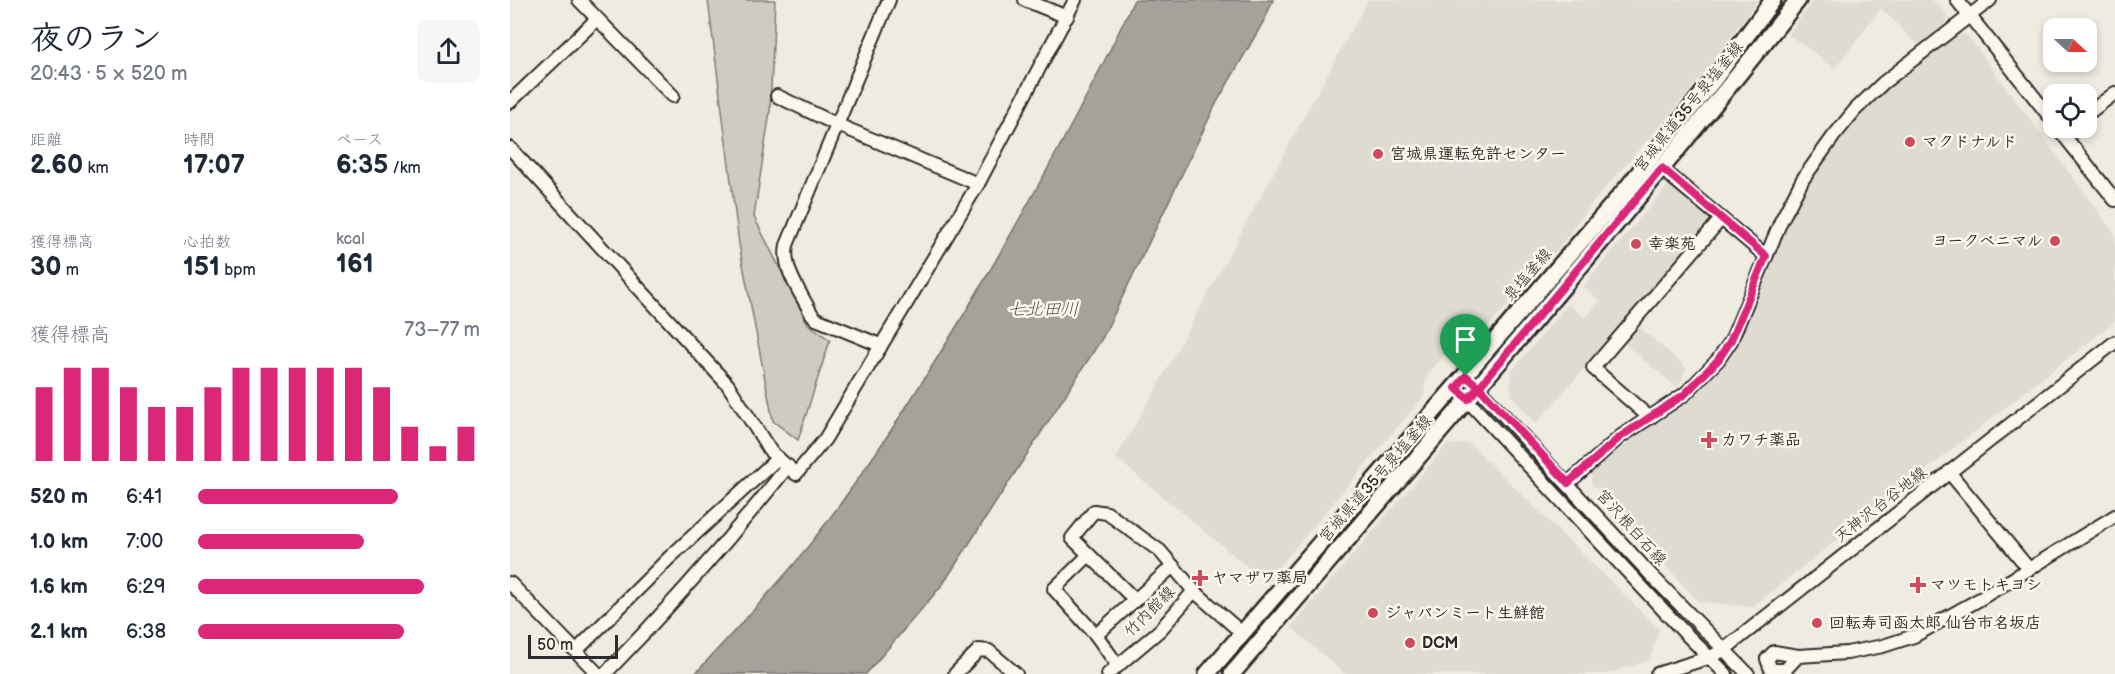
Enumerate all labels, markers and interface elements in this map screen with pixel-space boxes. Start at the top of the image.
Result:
north arrow [2043,18,2097,72]
map controls [2043,18,2097,138]
text: 夜のラン [30,19,162,59]
button: share [417,20,480,83]
street label: 宮城県道35号泉塩釜線 [1630,38,1748,176]
text: 20:43 · 5 × 520 m [30,62,188,86]
button: locate [2043,84,2097,138]
text: 距離 [30,131,62,150]
text: 時間 [183,131,215,150]
text: ペース [336,131,383,150]
place label: マクドナルド [1922,133,2017,152]
marker: マクドナルド [1903,135,1917,149]
place label: 宮城県運転免許センター [1390,145,1566,164]
marker: 宮城県運転免許センター [1371,147,1385,161]
text: 2.60 [30,150,83,181]
text: 17:07 [183,150,245,181]
text: 6:35 [336,150,388,181]
text: km [83,159,109,178]
text: /km [388,159,421,178]
text: kcal [336,230,365,249]
place label: ヨークベニマル [1932,232,2043,251]
text: 獲得標高 [30,233,94,252]
text: 心拍数 [183,233,231,252]
marker: ヨークベニマル [2048,234,2062,248]
place label: 幸楽苑 [1648,235,1696,254]
marker: 幸楽苑 [1629,237,1643,251]
street label: 泉塩釜線 [1500,245,1556,305]
text: 161 [336,249,374,280]
text: 30 [30,252,61,283]
text: 151 [183,252,220,283]
text: m [61,261,79,280]
text: bpm [220,261,256,280]
water label: 七北田川 [1007,299,1079,320]
pin [1440,314,1491,376]
text: 73–77 m [404,318,480,342]
text: 獲得標高 [30,323,110,347]
icon: arrive [1449,323,1482,356]
street label: 宮城県道35号泉塩釜線 [1315,411,1437,547]
place label: カワチ薬品 [1721,431,1801,450]
marker: カワチ薬品 [1702,433,1716,447]
street label: 天神沢台谷地線 [1831,463,1931,547]
text: 520 m [30,485,88,509]
text: 6:41 [126,485,162,509]
street label: 宮沢根白石線 [1592,486,1670,570]
text: 1.0 km [30,530,88,554]
text: 7:00 [126,530,163,554]
place label: ヤマザワ薬局 [1212,569,1308,588]
marker: ヤマザワ薬局 [1193,571,1207,585]
text: 1.6 km [30,575,88,599]
text: 6:29 [126,575,166,599]
place label: マツモトキヨシ [1930,576,2042,595]
marker: マツモトキヨシ [1911,578,1925,592]
street label: 竹内館線 [1121,583,1179,641]
place label: ジャパンミート生鮮館 [1385,604,1545,623]
marker: ジャパンミート生鮮館 [1366,606,1380,620]
place label: 回転寿司函太郎 仙台市名坂店 [1829,614,2041,633]
marker: 回転寿司函太郎 仙台市名坂店 [1810,616,1824,630]
text: 2.1 km [30,620,88,644]
text: 6:38 [126,620,166,644]
scale bar [528,632,618,660]
place label: DCM [1422,634,1458,653]
text: 50 m [537,636,573,655]
marker: DCM [1403,636,1417,650]

